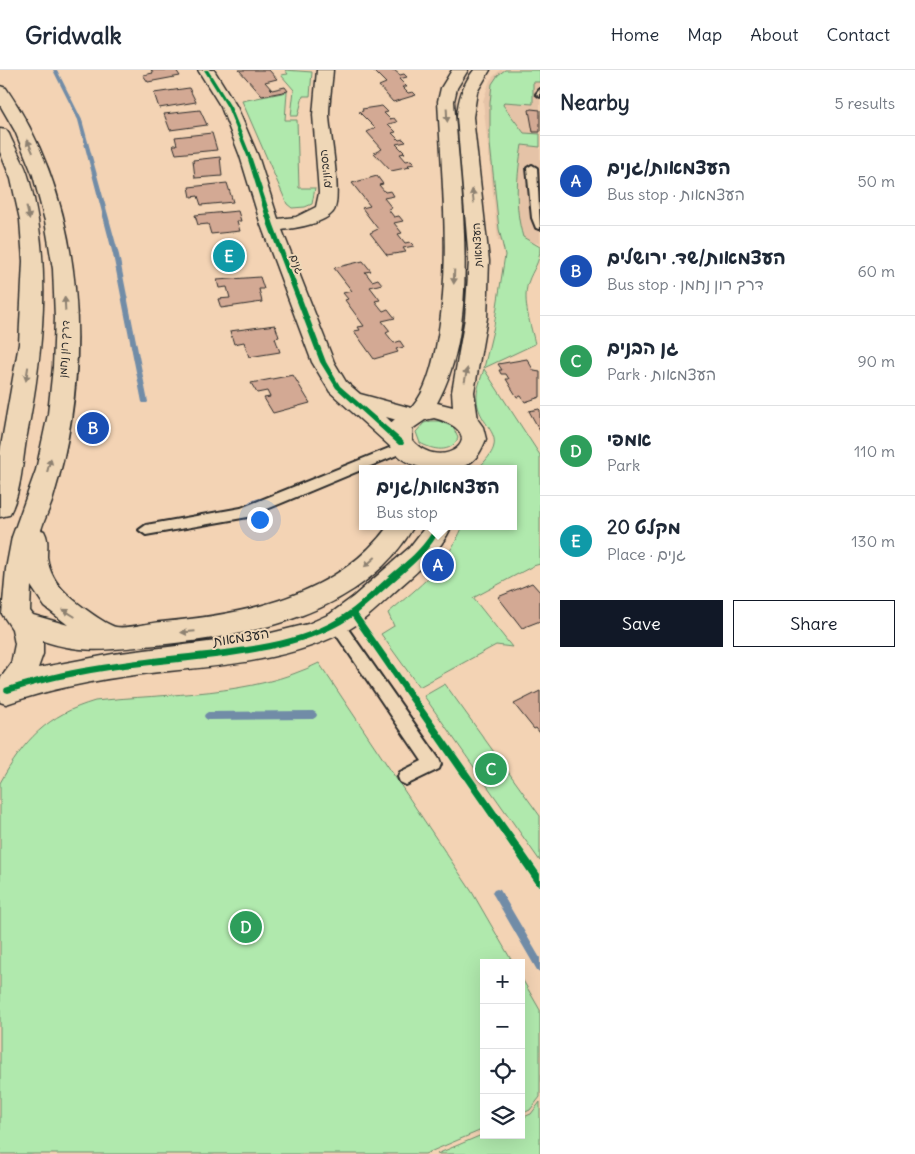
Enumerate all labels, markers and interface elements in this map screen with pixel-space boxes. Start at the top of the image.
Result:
text: Gridwalk [25,20,122,50]
text: Home [611,23,659,46]
text: Map [687,23,722,46]
text: About [750,23,798,46]
text: Contact [826,23,890,46]
text: Nearby [560,89,630,116]
text: 5 results [834,93,895,113]
one-way arrow [443,107,451,123]
one-way arrow [25,139,33,153]
street label: הסביונים [316,149,334,189]
text: העצמאות/גנים [607,155,731,179]
text: A [571,171,581,191]
text: 50 m [857,171,895,191]
text: Bus stop · העצמאות [607,184,745,204]
one-way arrow [469,188,477,204]
one-way arrow [24,205,32,221]
street label: העצמאות [469,222,485,269]
pin: E [213,237,245,275]
text: העצמאות/שד. ירושלים [607,245,786,269]
street label: גנים [287,252,307,276]
text: B [571,261,581,281]
text: 60 m [857,261,895,281]
one-way arrow [449,270,457,286]
text: Bus stop · דרך רון נחמן [607,274,764,294]
one-way arrow [60,296,68,312]
street label: דרך רון נחמן [55,320,73,378]
text: גן הבנים [607,335,678,359]
text: C [571,351,581,371]
text: 90 m [857,351,895,371]
text: Park · העצמאות [607,364,716,384]
one-way arrow [22,367,30,383]
one-way arrow [462,367,470,383]
pin: B [77,409,109,447]
text: אמפי [607,427,651,451]
text: D [570,441,582,461]
text: 110 m [854,441,895,461]
text: Park [607,455,640,475]
one-way arrow [46,458,54,473]
popup [359,465,517,530]
text: העצמאות/גנים [376,474,500,498]
text: Bus stop [376,502,438,522]
your location [247,507,273,533]
text: מקלט 20 [607,515,681,539]
text: E [571,531,581,551]
text: 130 m [851,531,895,551]
text: Place · גנים [607,544,686,564]
pin: A [422,546,454,584]
one-way arrow [363,557,376,568]
button: Save [560,600,723,647]
button: Share [733,600,895,647]
one-way arrow [63,608,76,617]
street label: העצמאות [211,624,271,650]
one-way arrow [180,628,196,636]
pin: C [475,750,507,788]
pin: D [230,908,262,946]
map controls [480,959,525,1139]
button: + [480,959,525,1004]
button: − [480,1004,525,1049]
button: locate [480,1049,525,1094]
button: layers [480,1094,525,1139]

